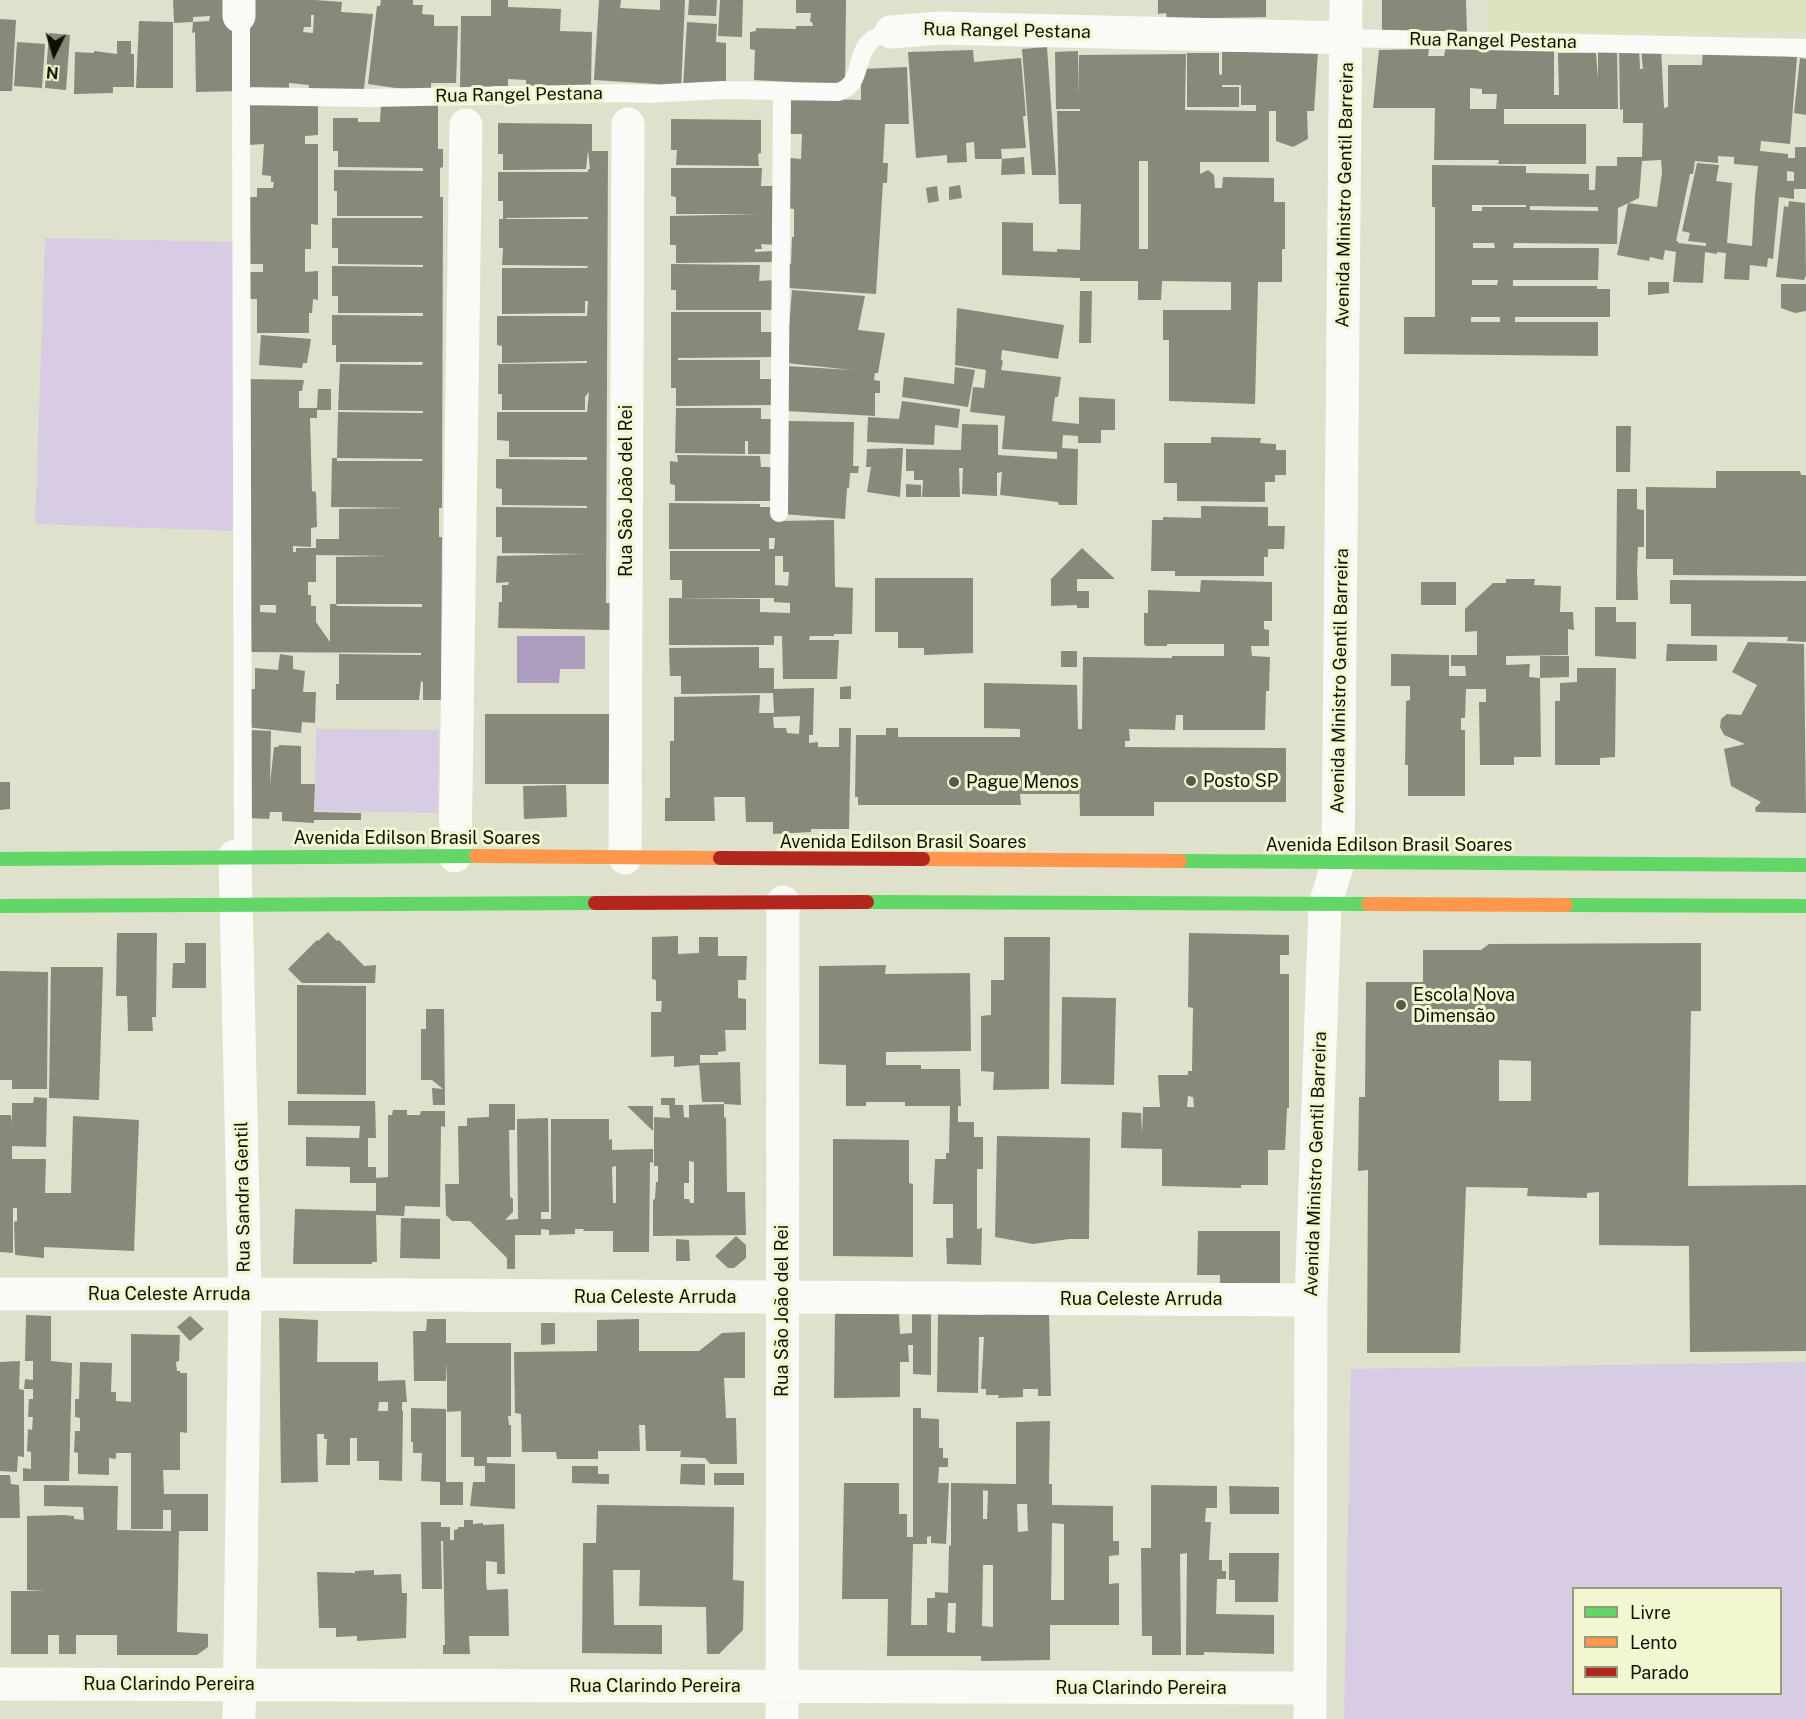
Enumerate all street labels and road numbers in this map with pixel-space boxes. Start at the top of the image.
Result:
street label: Rua Rangel Pestana [923,19,1091,43]
street label: Rua Rangel Pestana [1409,29,1577,53]
street label: Avenida Ministro Gentil Barreira [1332,62,1358,328]
street label: Rua Rangel Pestana [435,83,603,107]
street label: Rua São João del Rei [615,405,637,577]
street label: Avenida Ministro Gentil Barreira [1327,548,1353,814]
street label: Avenida Edilson Brasil Soares [294,827,540,849]
street label: Avenida Edilson Brasil Soares [780,831,1026,853]
street label: Avenida Edilson Brasil Soares [1266,834,1512,856]
street label: Avenida Ministro Gentil Barreira [1301,1031,1331,1297]
street label: Rua Sandra Gentil [231,1121,255,1273]
street label: Rua São João del Rei [771,1225,793,1397]
street label: Rua Celeste Arruda [88,1283,250,1305]
street label: Rua Celeste Arruda [574,1286,736,1308]
street label: Rua Celeste Arruda [1060,1288,1222,1310]
street label: Rua Clarindo Pereira [83,1673,255,1695]
street label: Rua Clarindo Pereira [569,1675,741,1697]
street label: Rua Clarindo Pereira [1055,1677,1227,1699]

